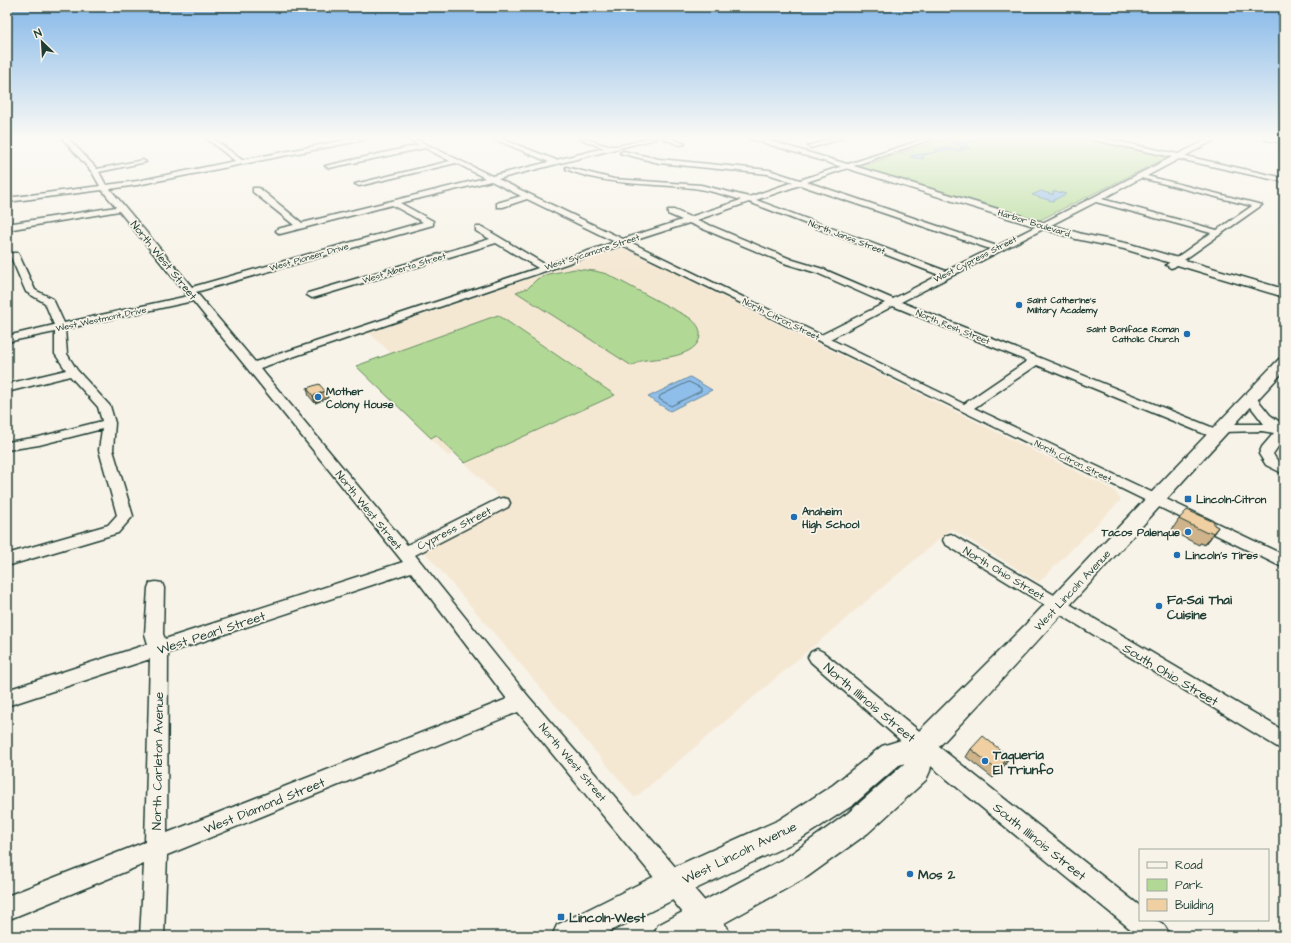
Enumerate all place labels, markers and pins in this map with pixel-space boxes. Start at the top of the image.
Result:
place label: Saint Catherine's Military Academy [1026,294,1098,318]
marker: Saint Catherine's Military Academy [1014,300,1024,310]
place label: Saint Boniface Roman Catholic Church [1086,323,1180,346]
marker: Saint Boniface Roman Catholic Church [1182,329,1192,339]
place label: Mother Colony House [326,384,394,414]
marker: Mother Colony House [313,392,323,402]
place label: Lincoln-Citron [1196,492,1267,507]
marker: Lincoln-Citron [1183,494,1193,504]
place label: Anaheim High School [801,504,860,534]
marker: Anaheim High School [789,512,799,522]
place label: Tacos Palenque [1100,525,1180,541]
marker: Tacos Palenque [1183,527,1193,537]
place label: Lincoln's Tires [1185,548,1258,563]
marker: Lincoln's Tires [1172,550,1182,560]
place label: Fa-Sai Thai Cuisine [1167,591,1233,624]
marker: Fa-Sai Thai Cuisine [1154,601,1164,611]
place label: Taqueria El Triunfo [992,746,1054,779]
marker: Taqueria El Triunfo [980,756,990,766]
place label: Mos 2 [918,866,956,884]
marker: Mos 2 [905,869,915,879]
place label: Lincoln-West [569,909,646,927]
marker: Lincoln-West [556,912,566,922]

